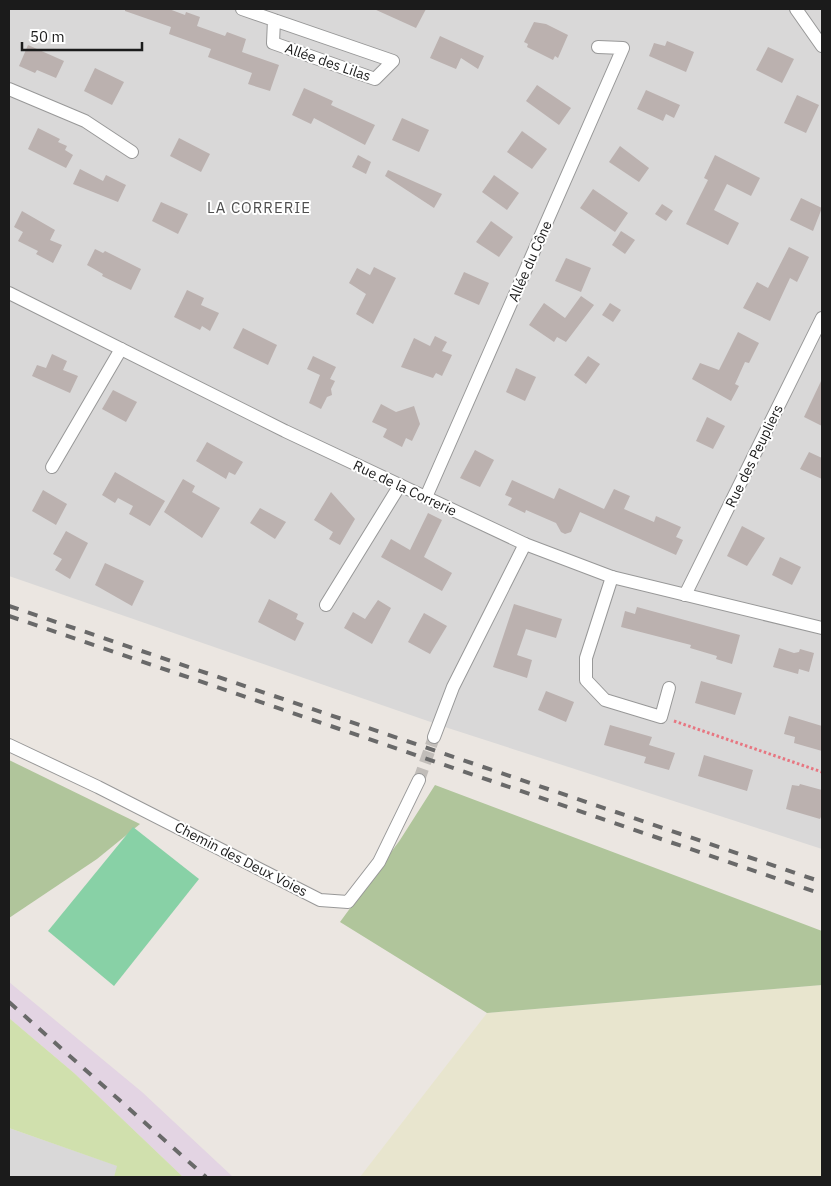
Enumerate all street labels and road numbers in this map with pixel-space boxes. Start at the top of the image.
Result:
street label: Allée des Lilas [283,39,374,85]
street label: Allée du Cône [504,217,556,304]
street label: Rue des Peupliers [721,401,787,511]
street label: Rue de la Correrie [350,456,460,520]
street label: Chemin des Deux Voies [172,818,311,900]

